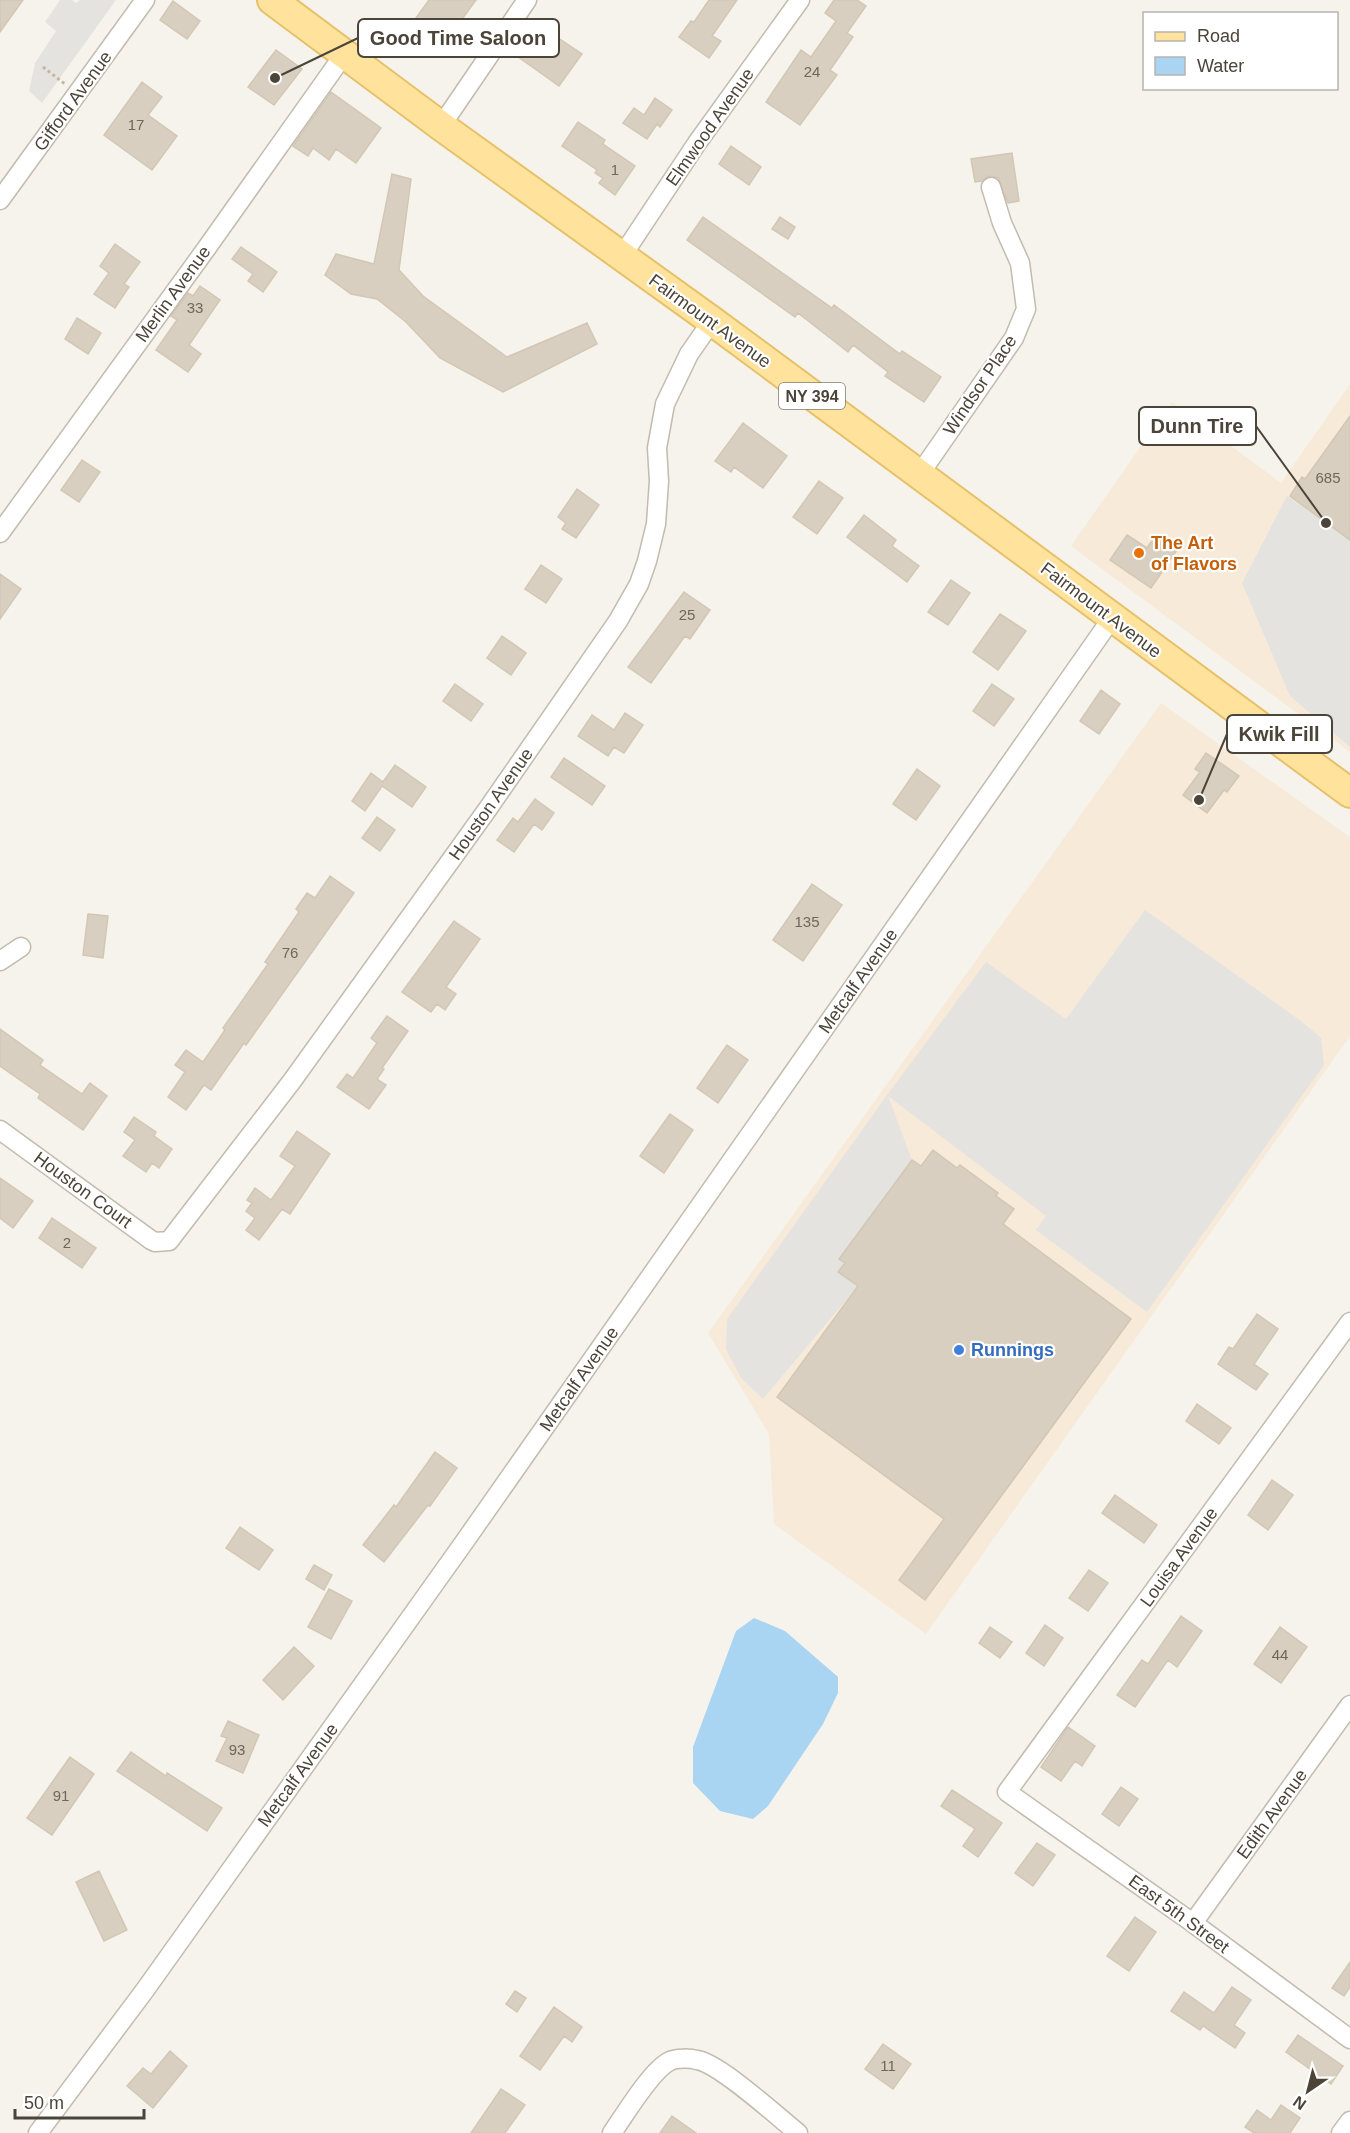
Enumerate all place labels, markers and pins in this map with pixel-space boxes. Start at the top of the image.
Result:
callout: Good Time Saloon [358,19,559,57]
callout: Dunn Tire [1139,407,1256,445]
place label: The Art of Flavors [1151,533,1237,574]
marker: The Art of Flavors [1132,546,1146,560]
callout: Kwik Fill [1227,715,1332,753]
place label: Runnings [971,1340,1054,1360]
marker: Runnings [952,1343,966,1357]

